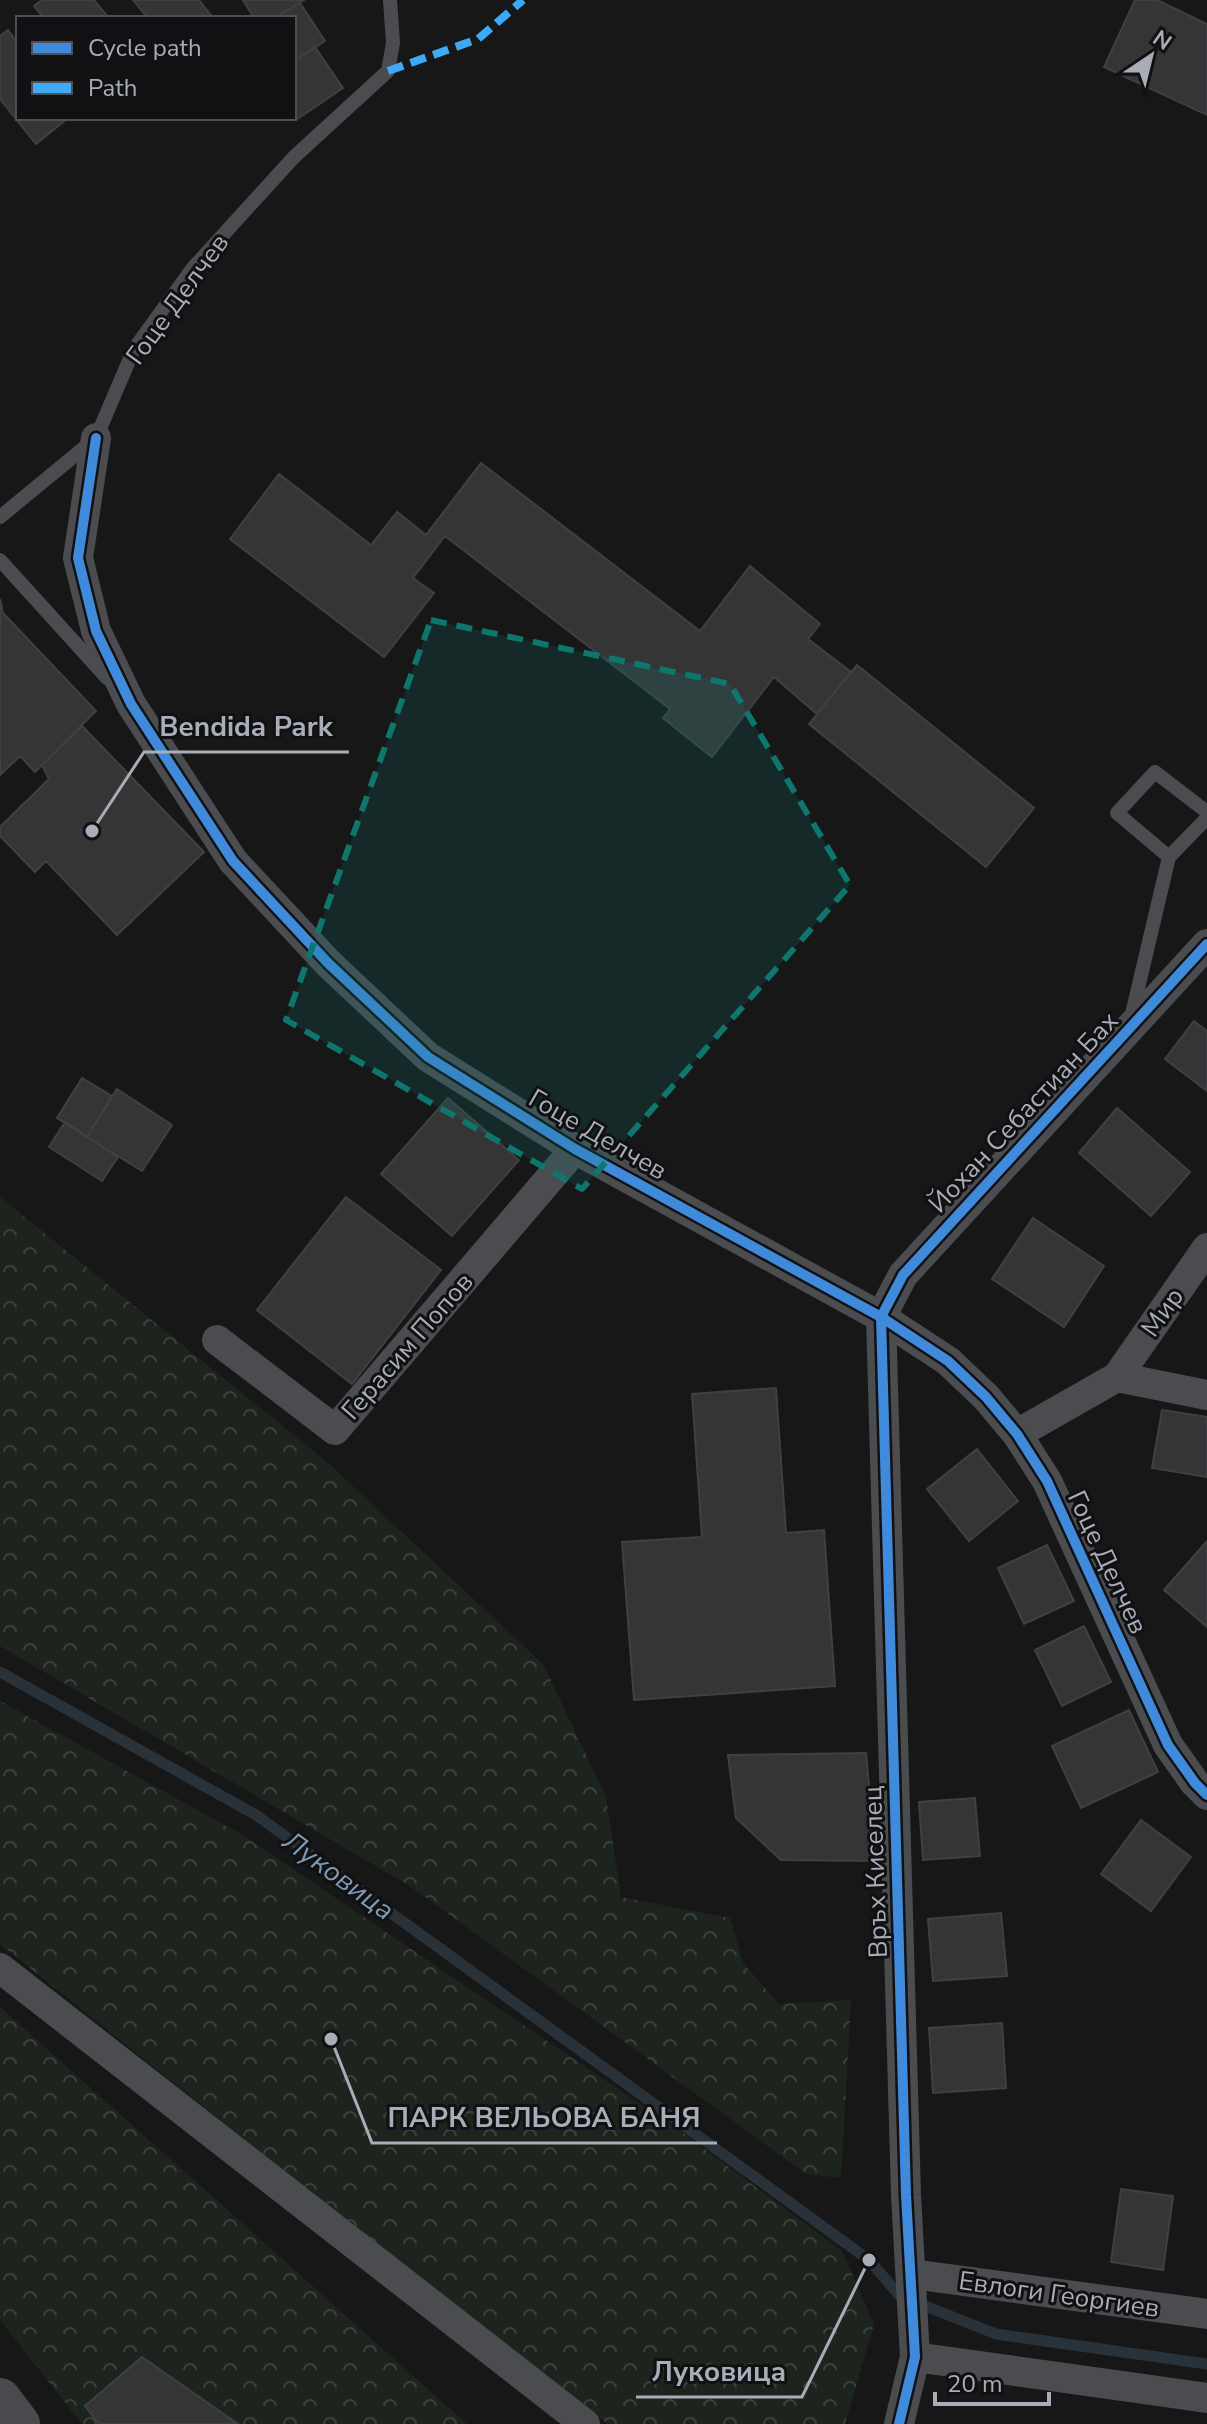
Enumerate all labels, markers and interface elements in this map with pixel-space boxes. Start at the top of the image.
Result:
legend [16,16,296,120]
north arrow [1111,16,1191,96]
text: N [1147,23,1177,57]
text: Cycle path [88,32,202,64]
text: Path [88,72,137,104]
street label: Гоце Делчев [118,227,237,372]
callout: Bendida Park [144,700,349,752]
text: Bendida Park [159,708,334,746]
street label: Йохан Себастиан Бах [921,1004,1126,1221]
street label: Гоце Делчев [522,1081,673,1188]
street label: Герасим Попов [334,1265,481,1427]
street label: Мир [1133,1281,1192,1344]
street label: Гоце Делчев [1059,1485,1156,1639]
street label: Връх Киселец [855,1785,896,1959]
water label: Луковица [274,1822,402,1929]
callout: ПАРК ВЕЛЬОВА БАНЯ [372,2091,717,2143]
text: ПАРК ВЕЛЬОВА БАНЯ [388,2099,700,2137]
street label: Евлоги Георгиев [956,2263,1161,2326]
callout: Луковица [636,2345,802,2397]
text: Луковица [652,2353,786,2391]
scale bar [935,2356,1049,2406]
text: 20 m [947,2368,1003,2400]

